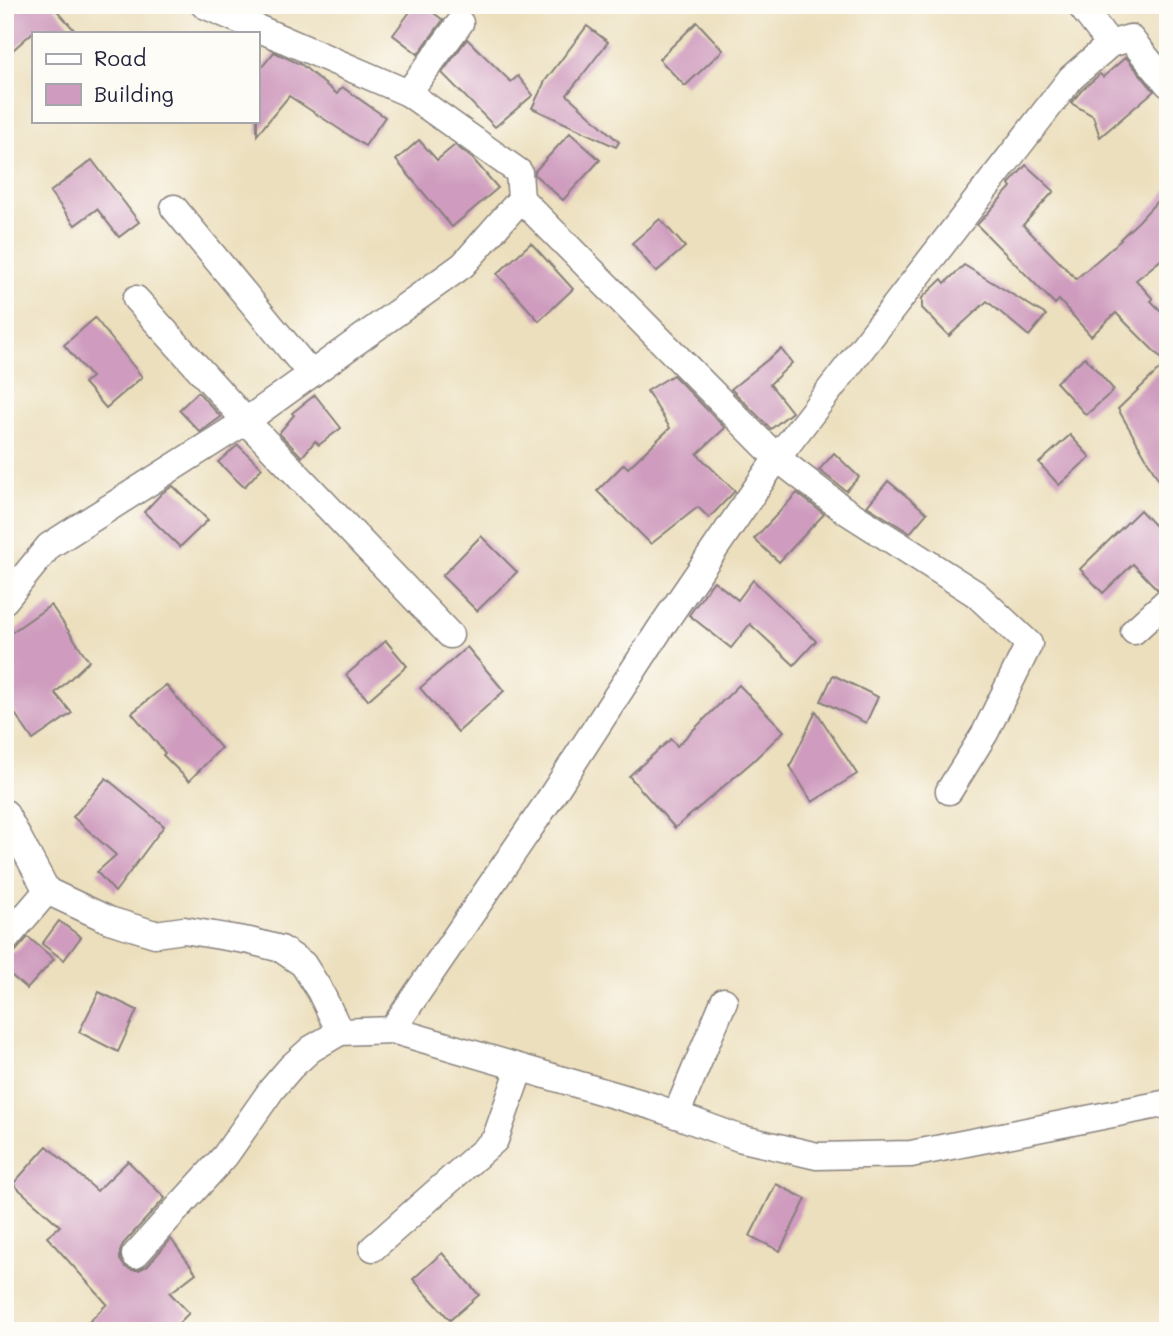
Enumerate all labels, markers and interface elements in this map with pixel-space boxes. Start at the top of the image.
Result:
legend [32,32,259,122]
text: Road [94,44,146,71]
text: Building [94,80,174,107]

